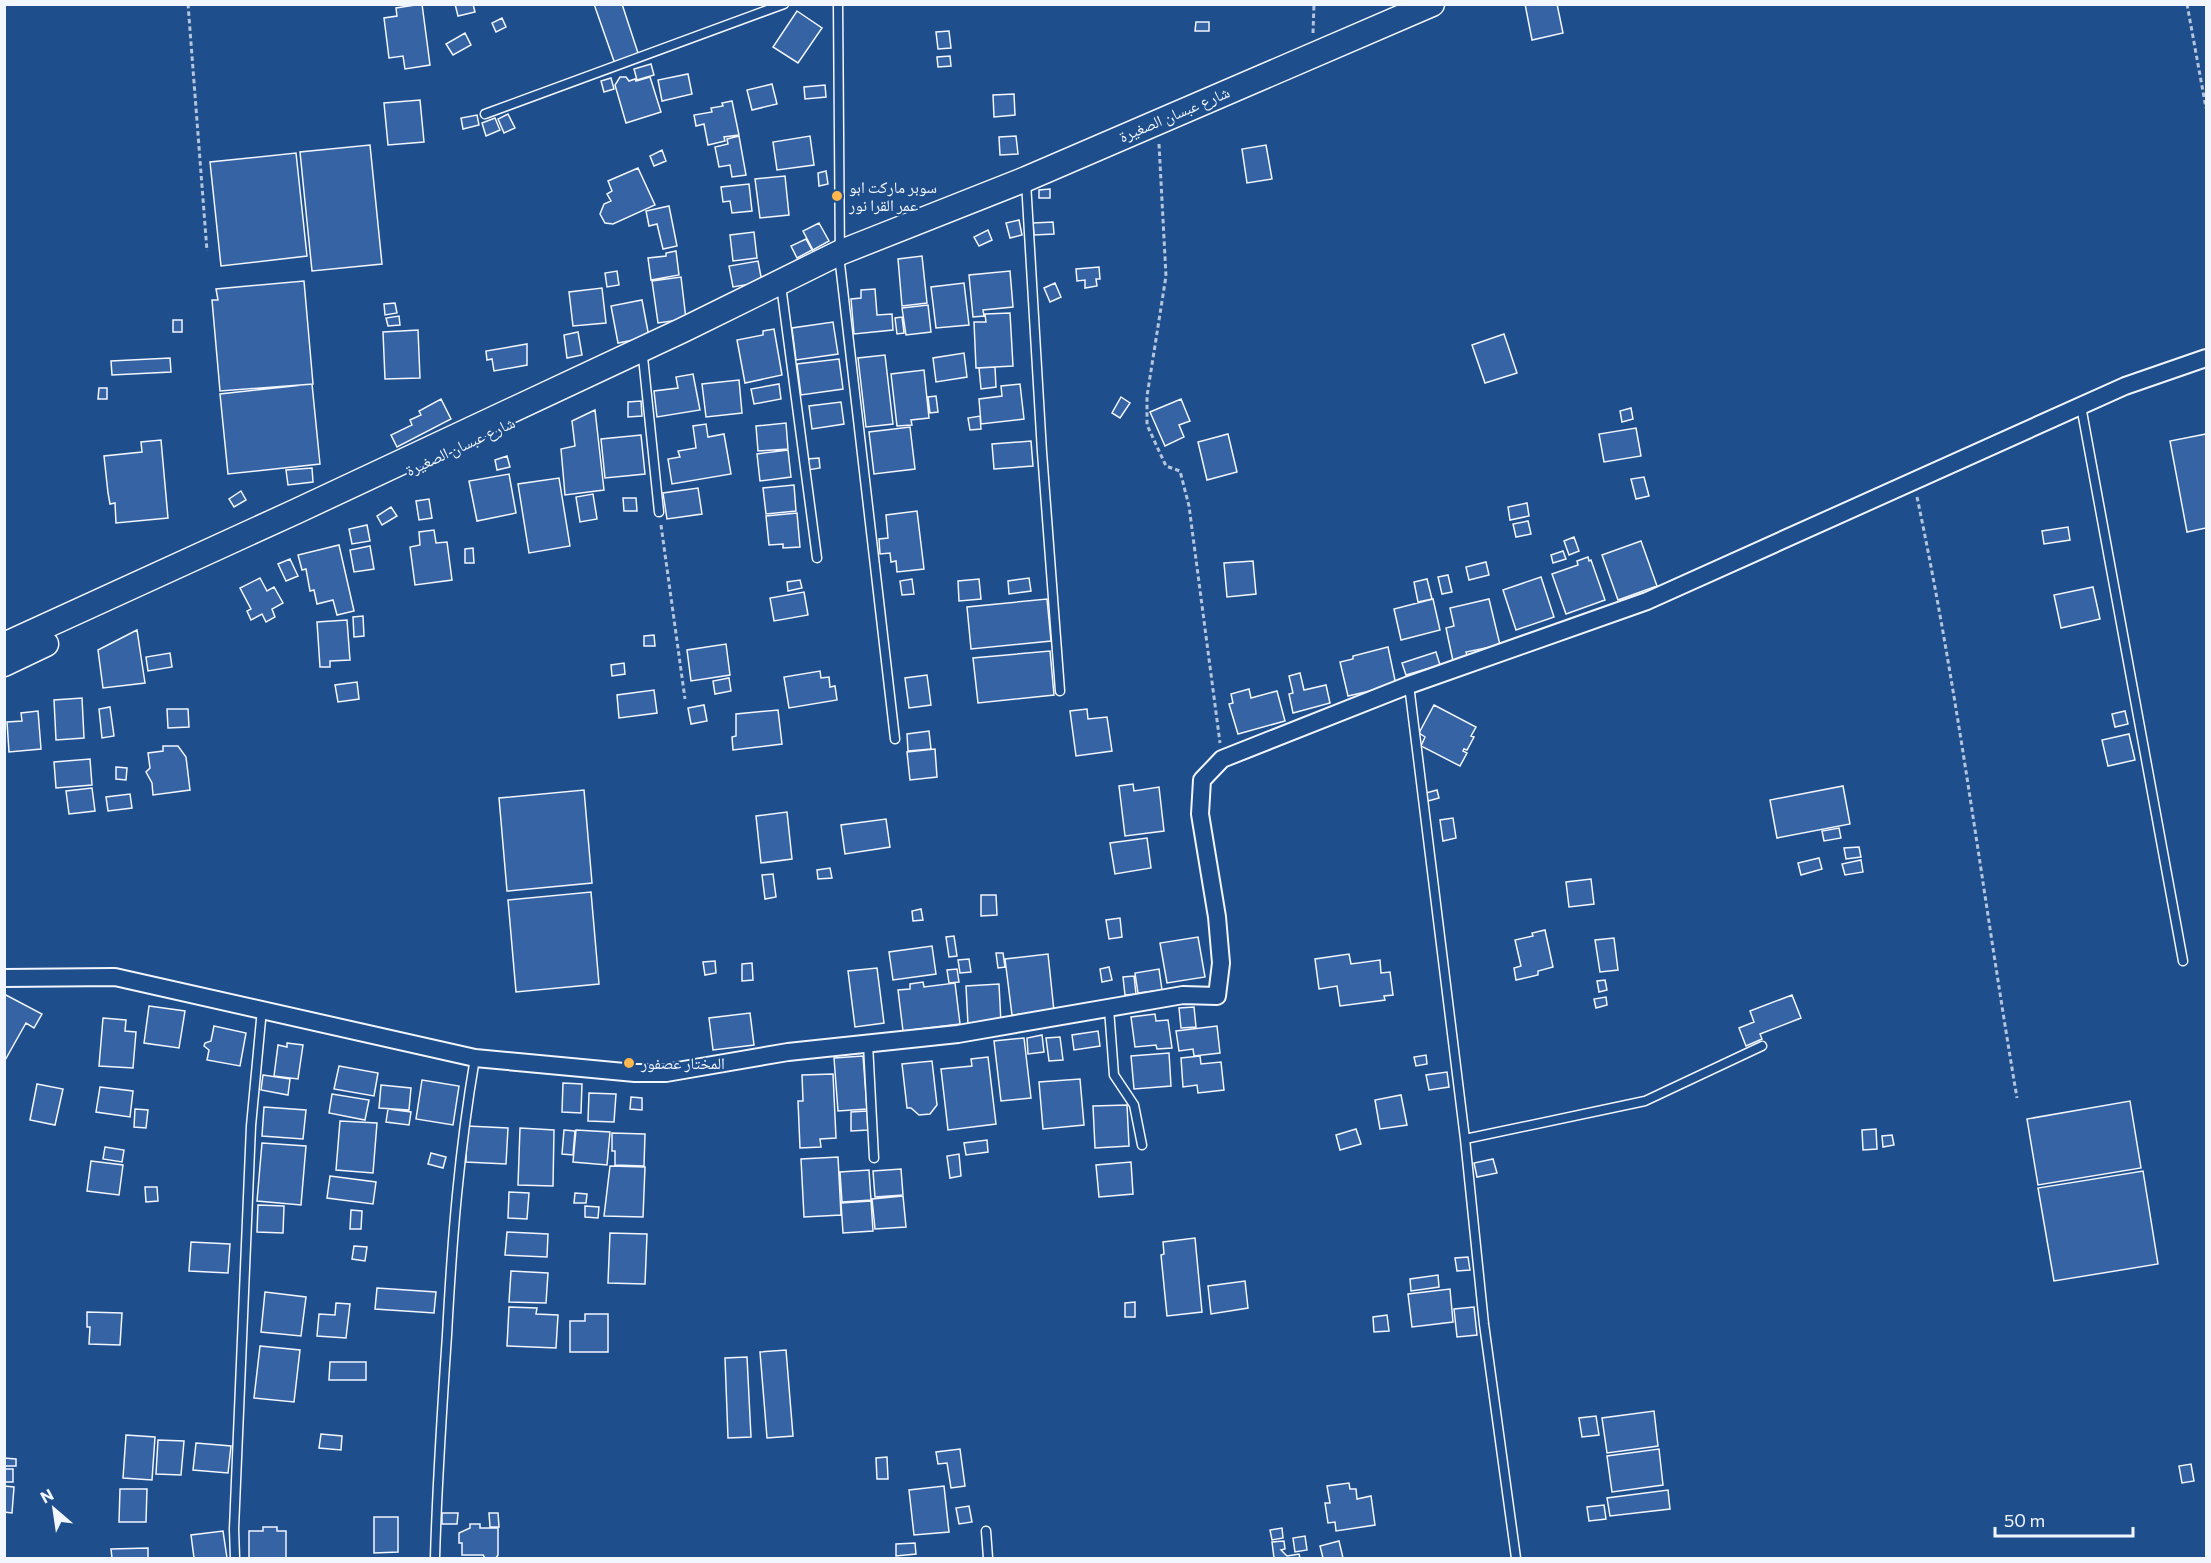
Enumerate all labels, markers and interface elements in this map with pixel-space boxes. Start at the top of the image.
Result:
street label: شارع عبسان الصغيرة [1116,82,1233,147]
place label: سوبر ماركت ابو عمر القرا نور [848,177,937,215]
marker: سوبر ماركت ابو عمر القرا نور [830,189,844,203]
street label: شارع عبسان الصغيرة [402,412,518,481]
place label: المختار عصفور [640,1053,725,1073]
marker: المختار عصفور [622,1056,636,1070]
north arrow [24,1479,84,1539]
text: N [37,1484,56,1507]
scale bar [1995,1500,2133,1538]
text: 50 m [2004,1509,2045,1531]

